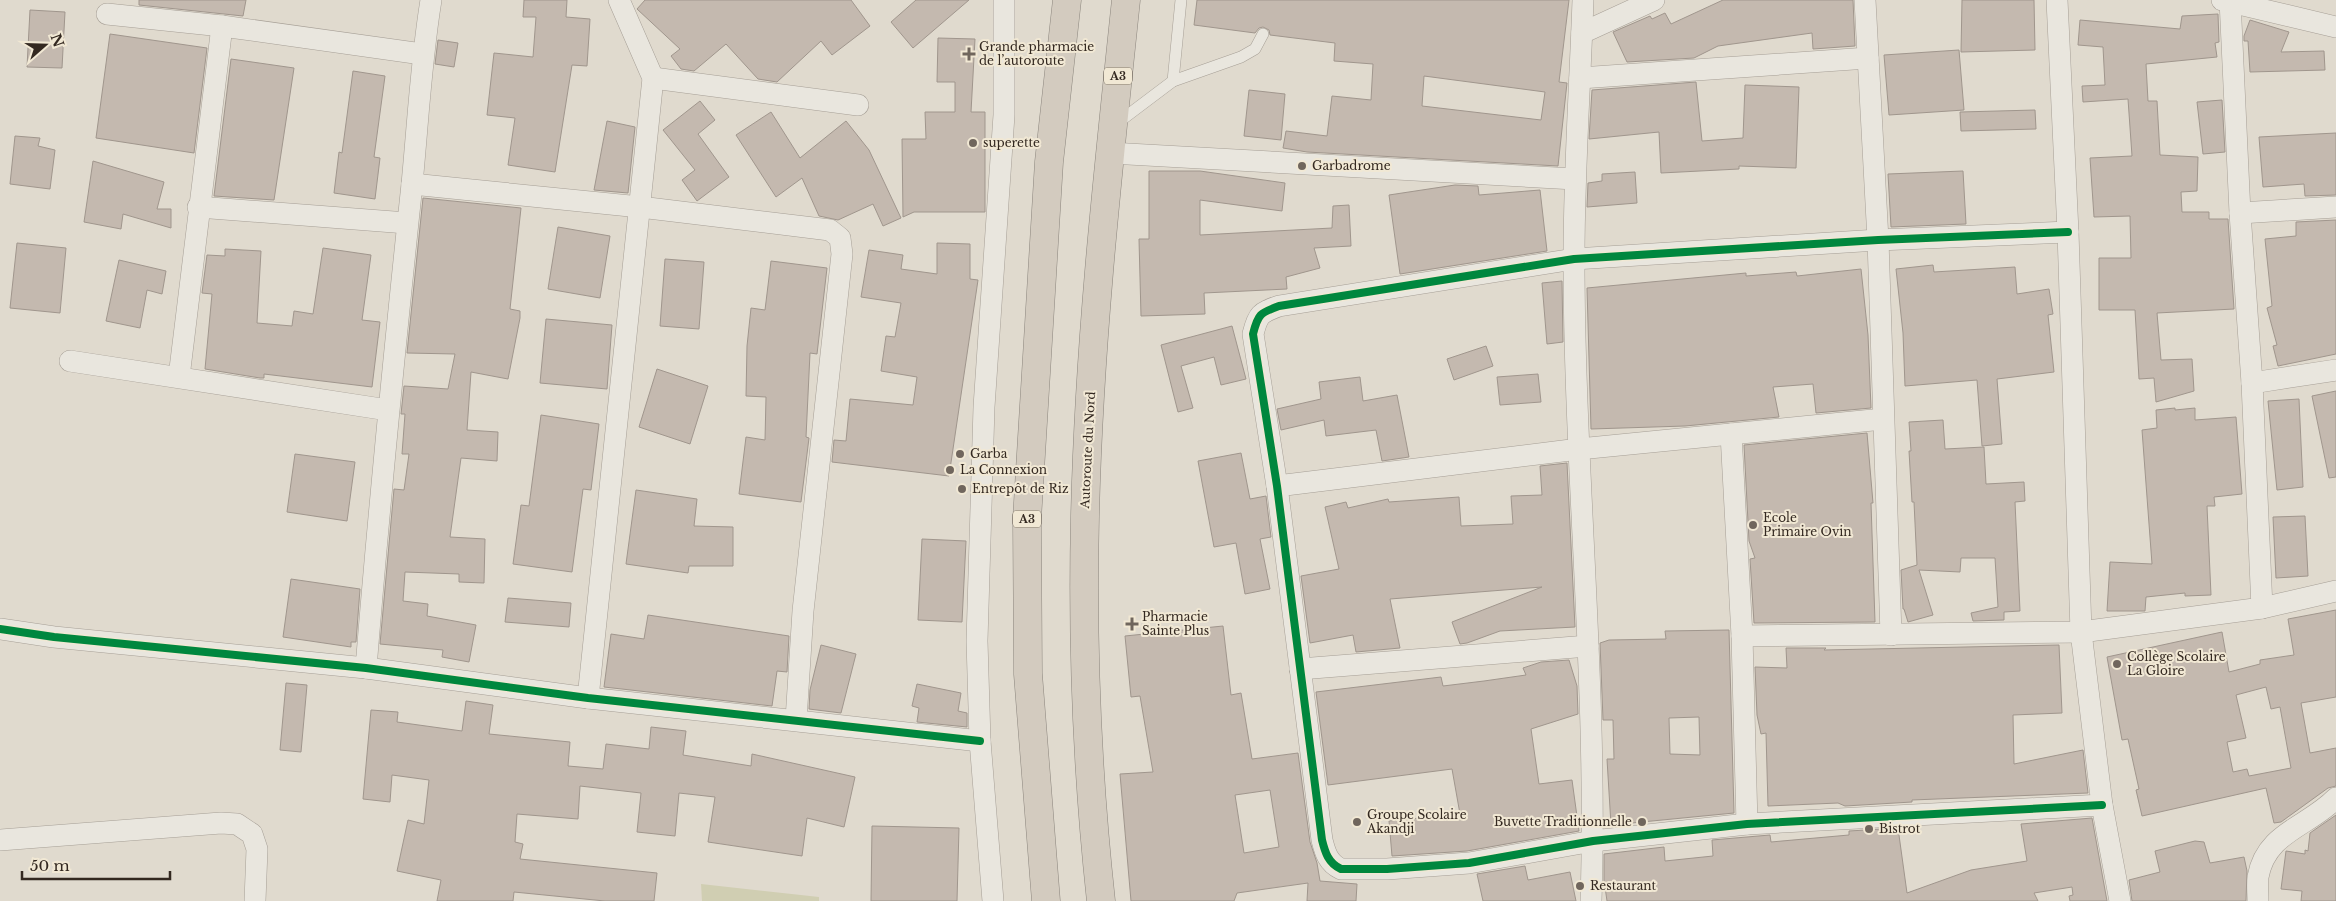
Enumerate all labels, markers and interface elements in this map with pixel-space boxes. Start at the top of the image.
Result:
north arrow [20,20,70,70]
text: N [47,31,68,50]
place label: Grande pharmacie de l’autoroute [979,39,1094,68]
marker: Grande pharmacie de l’autoroute [963,48,975,60]
road number: A3 [1104,68,1132,84]
place label: superette [983,135,1040,150]
marker: superette [967,137,979,149]
place label: Garbadrome [1312,158,1391,173]
marker: Garbadrome [1296,160,1308,172]
street label: Autoroute du Nord [1077,391,1098,510]
place label: Garba [970,446,1008,461]
marker: Garba [954,448,966,460]
place label: La Connexion [960,462,1047,477]
marker: La Connexion [944,464,956,476]
place label: Entrepôt de Riz [972,481,1069,496]
marker: Entrepôt de Riz [956,483,968,495]
road number: A3 [1013,510,1041,528]
place label: Ecole Primaire Ovin [1763,510,1852,539]
marker: Ecole Primaire Ovin [1747,519,1759,531]
place label: Pharmacie Sainte Plus [1142,609,1209,638]
marker: Pharmacie Sainte Plus [1126,618,1138,630]
place label: Collège Scolaire La Gloire [2127,649,2226,678]
marker: Collège Scolaire La Gloire [2111,658,2123,670]
place label: Groupe Scolaire Akandji [1366,807,1467,836]
place label: Buvette Traditionnelle [1494,814,1632,829]
marker: Groupe Scolaire Akandji [1351,816,1363,828]
marker: Buvette Traditionnelle [1636,816,1648,828]
place label: Bistrot [1879,821,1921,836]
marker: Bistrot [1863,823,1875,835]
scale bar [22,848,170,880]
text: 50 m [30,856,70,875]
place label: Restaurant [1590,878,1657,893]
marker: Restaurant [1574,880,1586,892]

